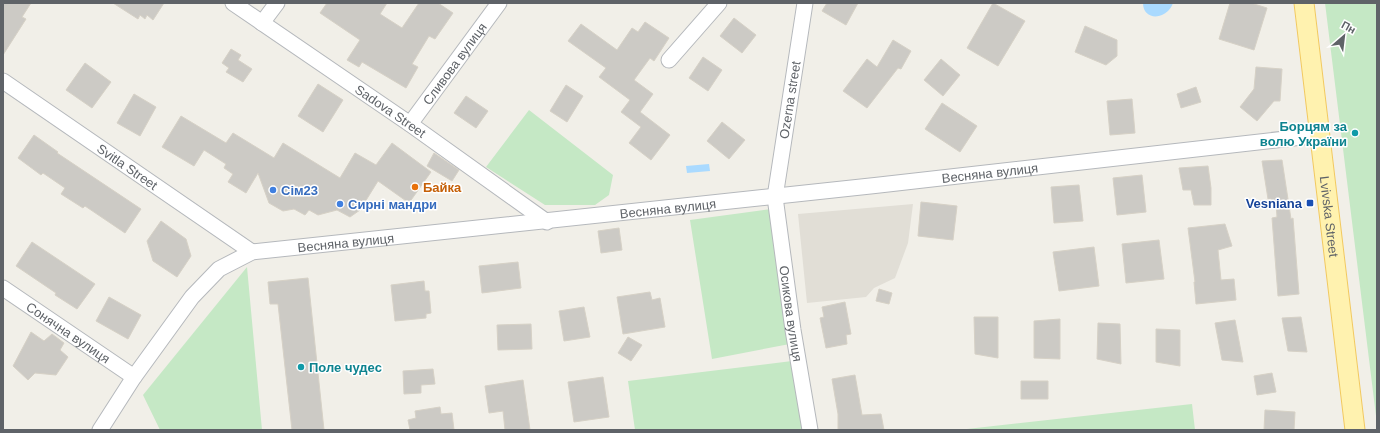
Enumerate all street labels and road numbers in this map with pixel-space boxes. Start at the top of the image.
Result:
street label: Сливова вулиця [419,20,490,108]
street label: Ozerna street [776,60,804,140]
street label: Sadova Street [352,81,429,141]
street label: Svitla Street [94,140,161,193]
street label: Весняна вулиця [941,160,1039,186]
street label: Lvivska Street [1317,175,1342,258]
street label: Весняна вулиця [619,196,717,221]
street label: Весняна вулиця [297,230,395,255]
street label: Осикова вулиця [777,265,806,363]
street label: Сонячна вулиця [24,299,113,366]

